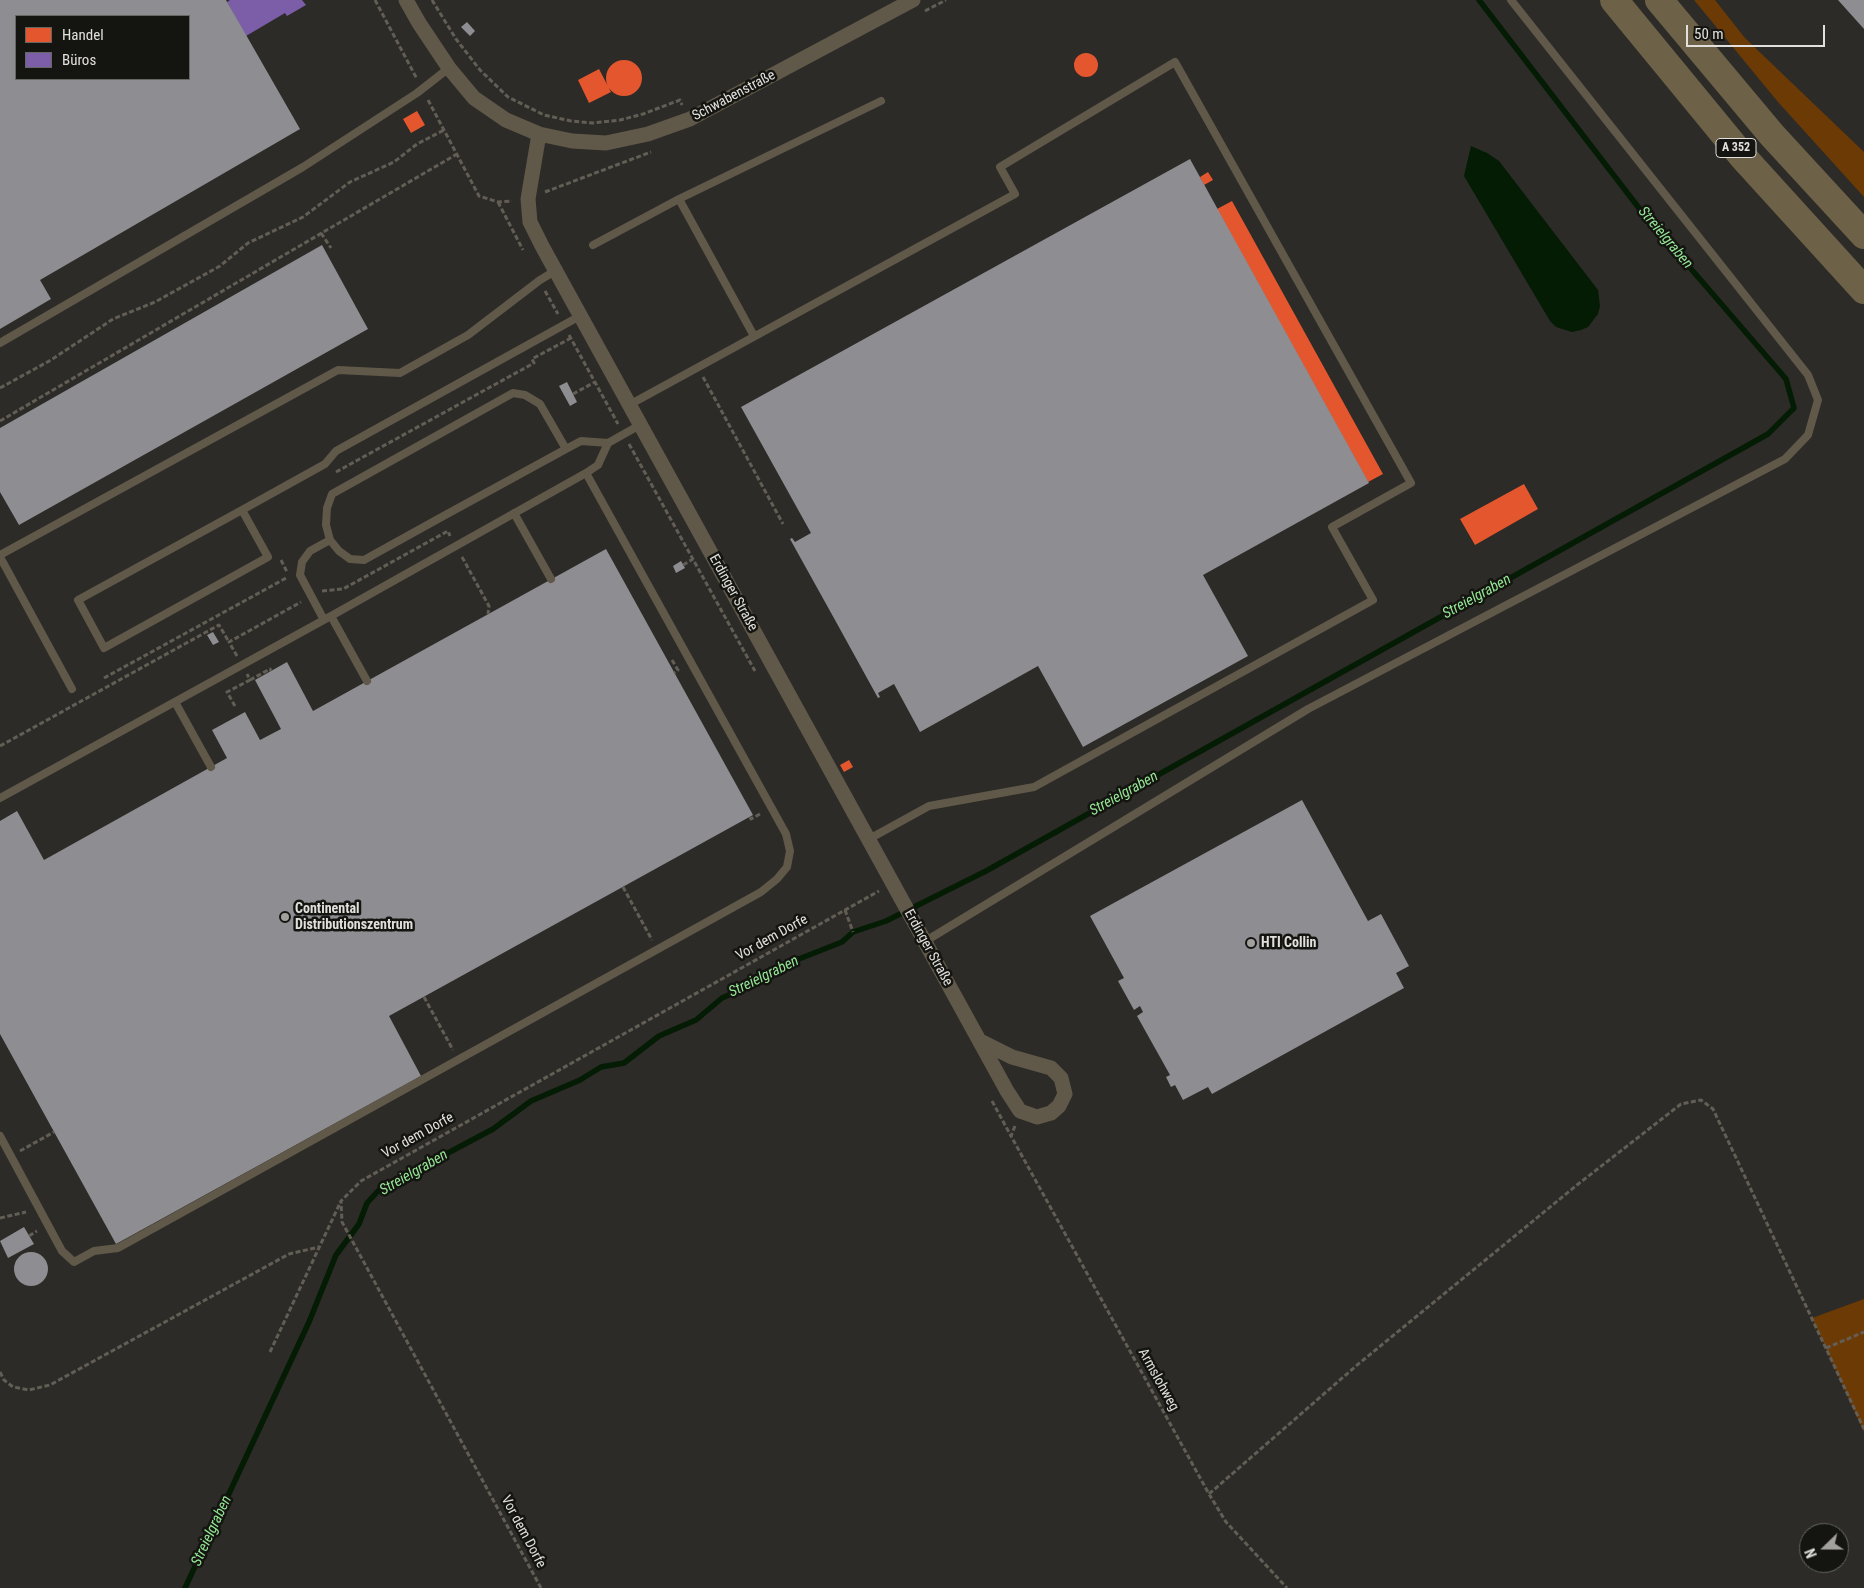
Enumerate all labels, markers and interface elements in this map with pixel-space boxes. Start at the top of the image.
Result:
legend [15,15,190,80]
scale bar [1689,15,1828,47]
text: 50 m [1694,25,1724,43]
text: Handel [62,26,104,44]
text: Büros [62,51,96,69]
street label: Schwabenstraße [690,67,778,125]
road number: A 352 [1716,138,1756,158]
water label: Streielgraben [1634,203,1696,273]
street label: Erdinger Straße [705,552,761,634]
water label: Streielgraben [1439,571,1515,623]
water label: Streielgraben [1086,768,1162,820]
place label: Continental Distributionszentrum [295,901,413,934]
street label: Erdinger Straße [900,907,956,989]
marker: Continental Distributionszentrum [279,911,291,923]
street label: Vor dem Dorfe [733,911,811,965]
place label: HTI Collin [1261,935,1316,951]
marker: HTI Collin [1245,937,1257,949]
water label: Streielgraben [726,952,802,1002]
street label: Vor dem Dorfe [379,1109,457,1163]
water label: Streielgraben [377,1146,451,1200]
street label: Armslohweg [1134,1346,1182,1414]
water label: Streielgraben [188,1493,236,1569]
street label: Vor dem Dorfe [497,1493,549,1571]
north arrow [1799,1523,1849,1573]
text: N [1802,1546,1820,1560]

